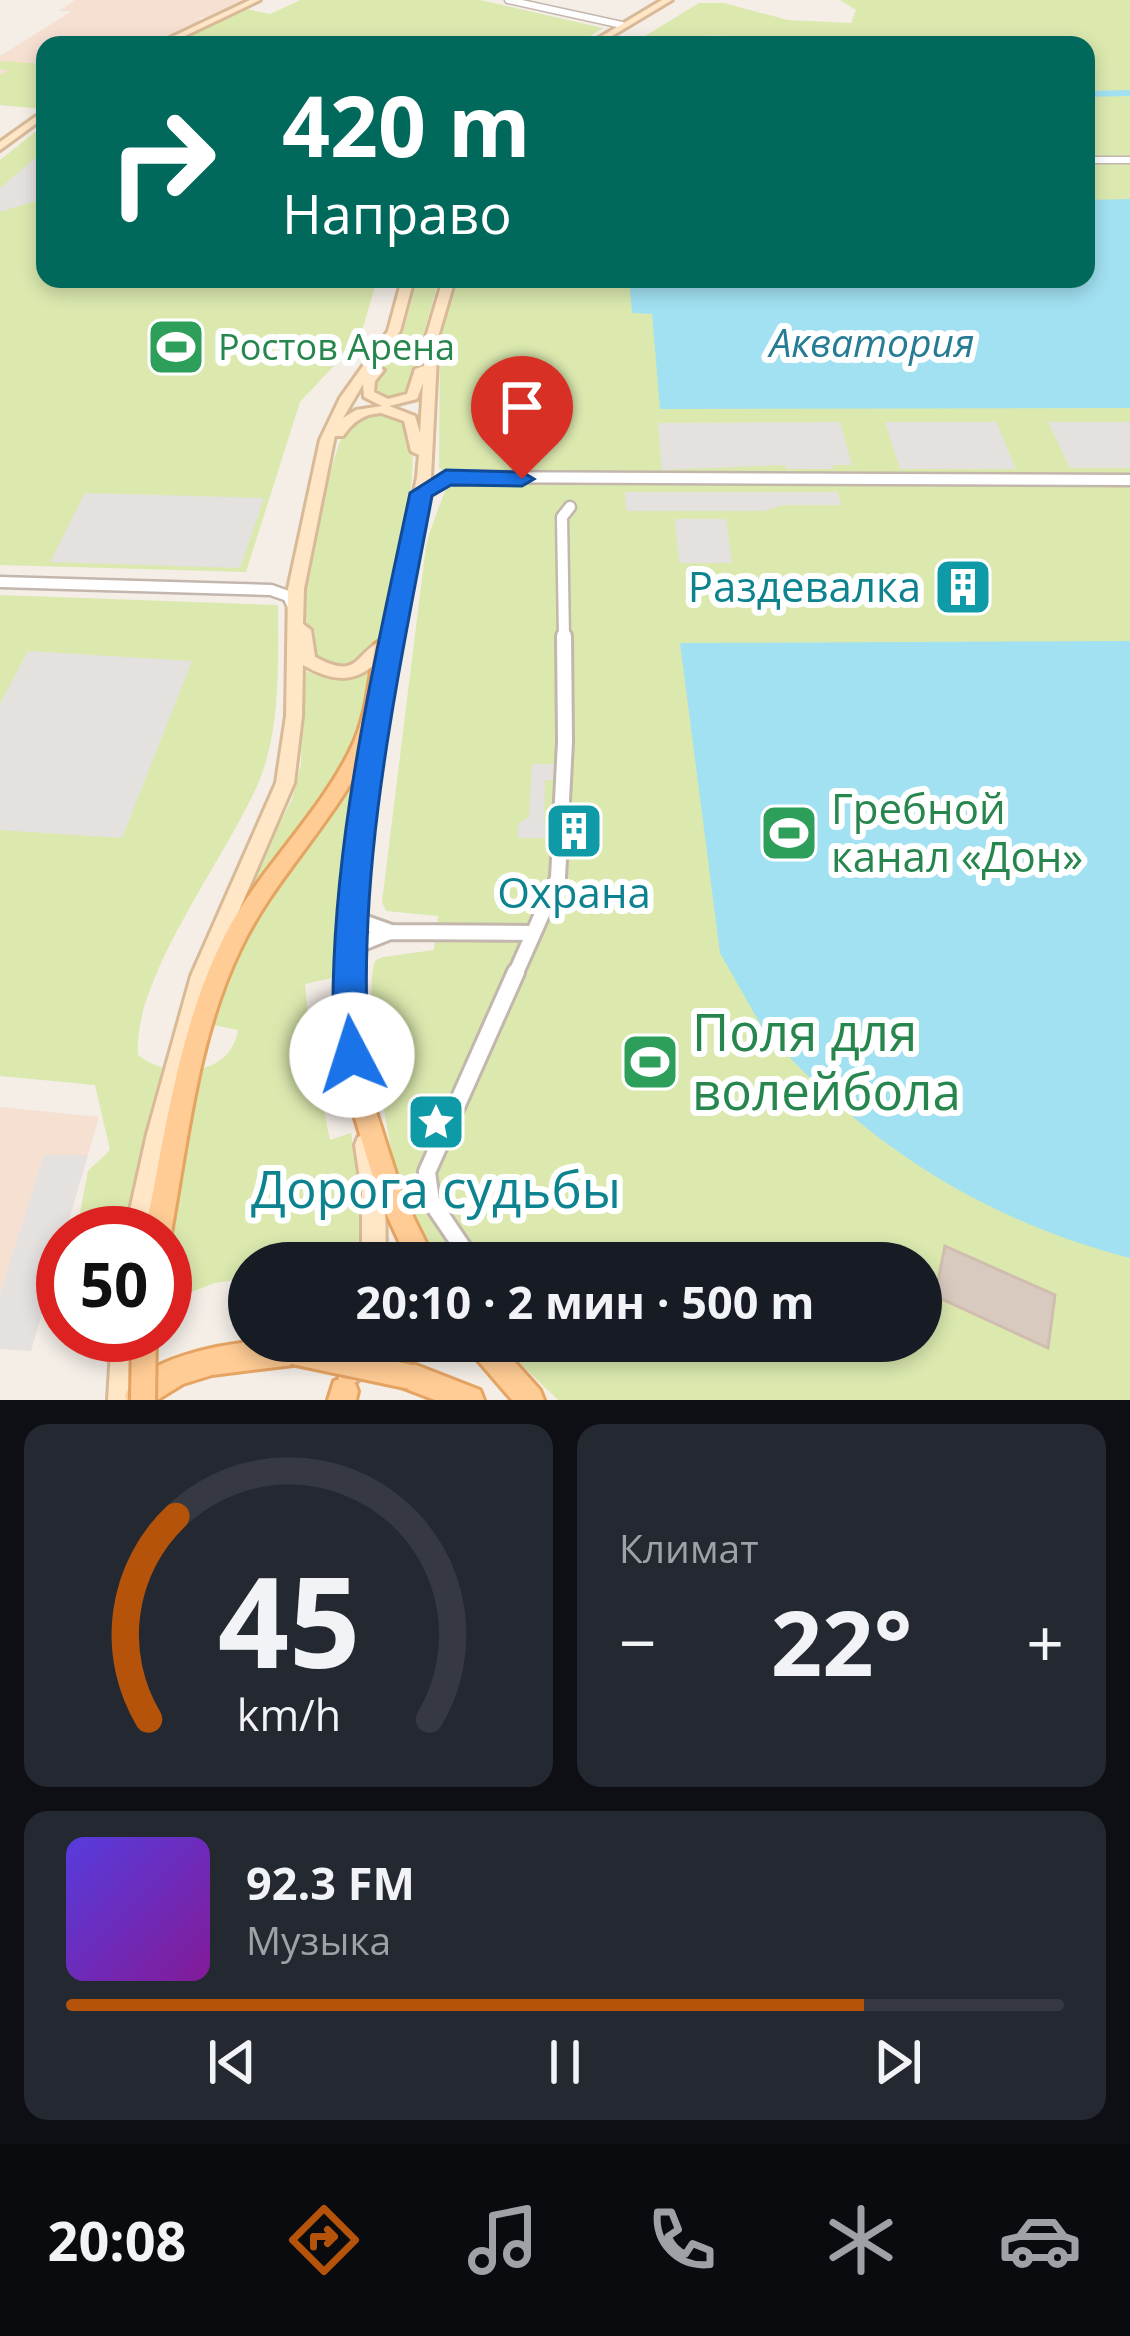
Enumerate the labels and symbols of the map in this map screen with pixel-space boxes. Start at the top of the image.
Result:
water label: Акватория [766,315,975,368]
sports icon: Ростов Арена [145,316,207,378]
place label: Ростов Арена [218,322,455,371]
pin [471,356,573,479]
building icon: Раздевалка [932,556,994,618]
place label: Раздевалка [688,557,921,614]
place label: Гребной канал «Дон» [831,779,1083,884]
building icon: Охрана [543,800,605,862]
sports icon: Гребной канал «Дон» [758,802,820,864]
place label: Охрана [497,863,651,920]
position arrow [289,992,415,1118]
place label: Поля для волейбола [692,996,961,1125]
sports icon: Поля для волейбола [619,1031,681,1093]
place icon: Дорога судьбы [405,1091,467,1153]
place label: Дорога судьбы [251,1153,621,1223]
speed limit sign: 50 [36,1206,192,1362]

